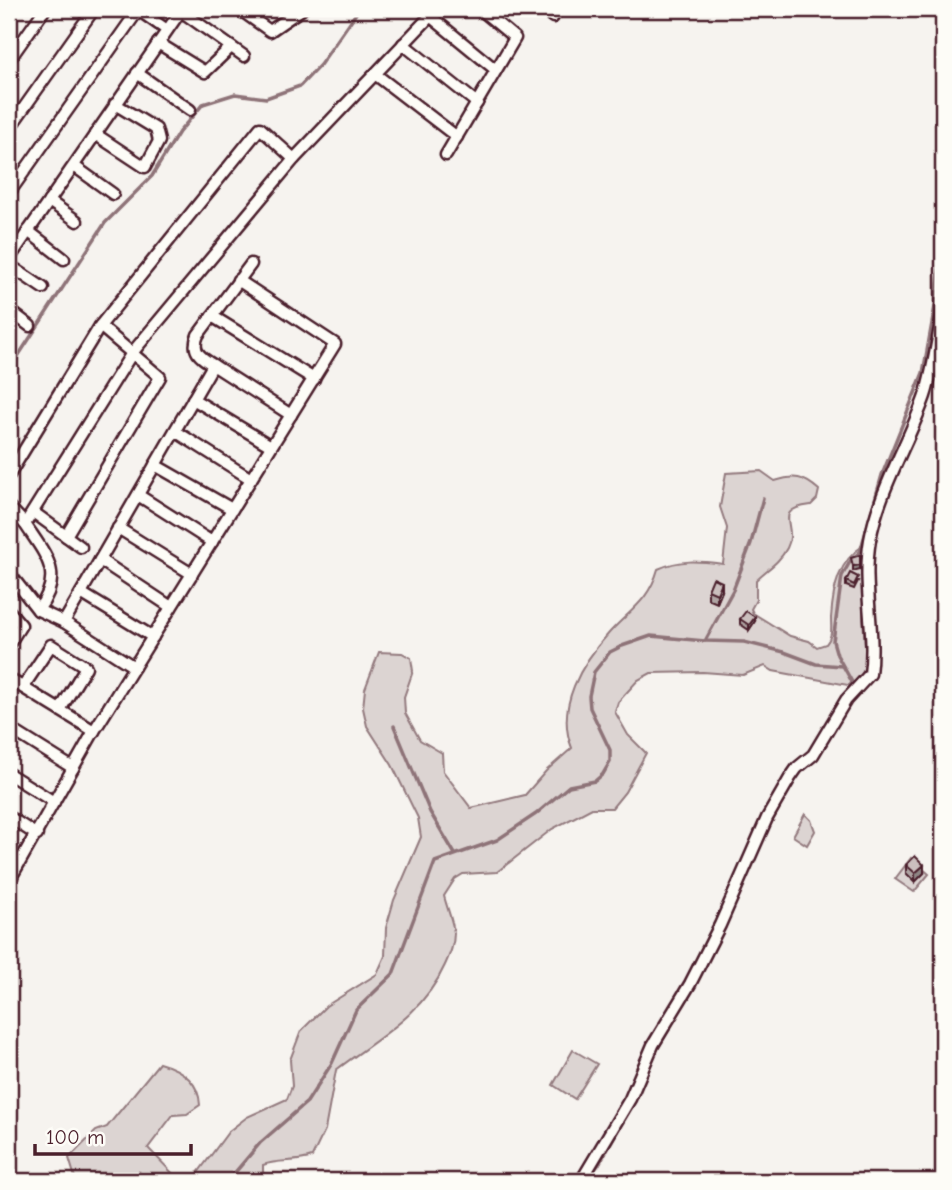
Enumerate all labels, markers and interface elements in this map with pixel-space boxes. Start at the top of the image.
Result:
scale bar [35,1113,191,1157]
text: 100 m [46,1125,104,1149]

